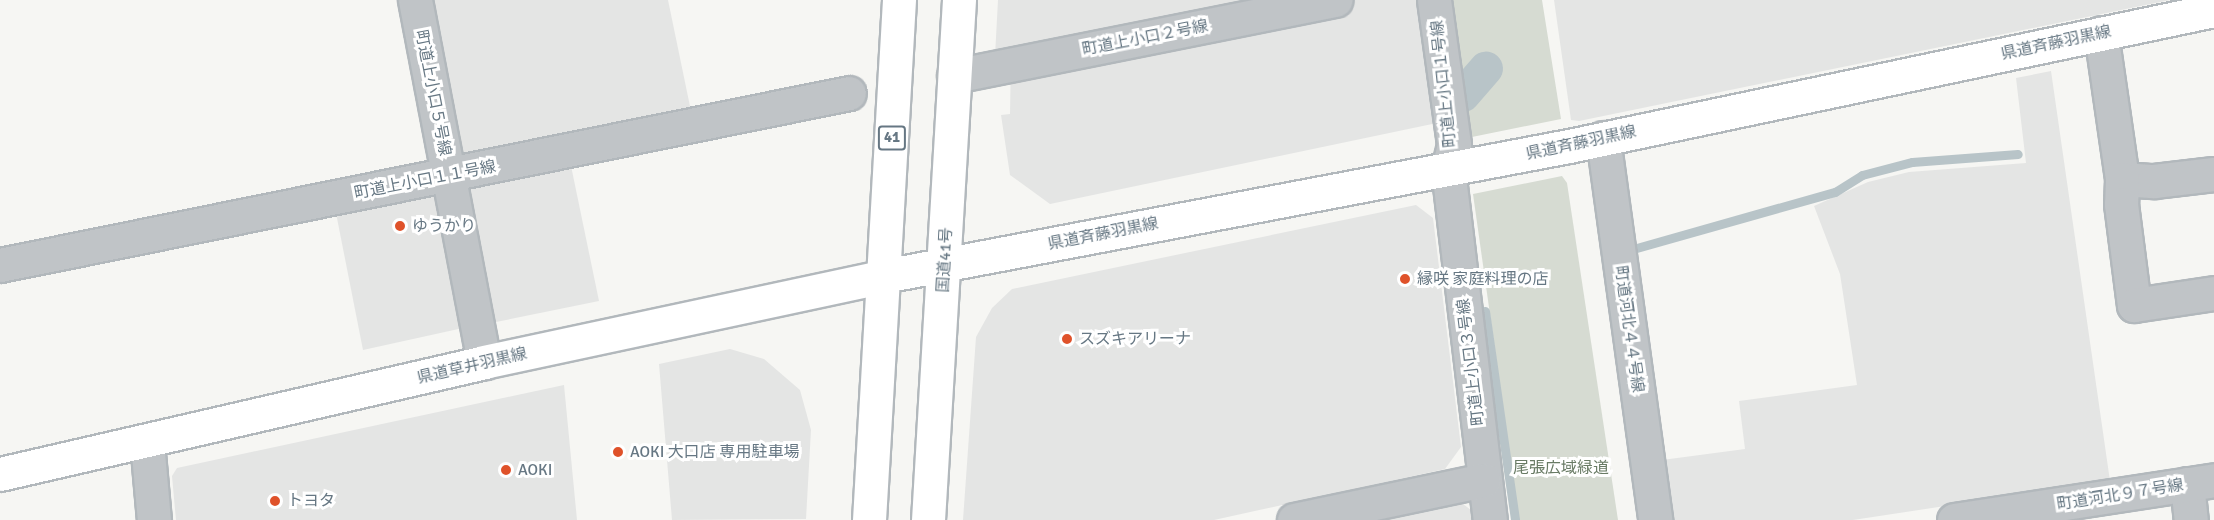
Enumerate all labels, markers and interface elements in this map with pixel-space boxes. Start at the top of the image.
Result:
street label: 町道上小口２号線 [1080,16,1210,60]
street label: 町道上小口１号線 [1428,19,1460,149]
street label: 県道斉藤羽黒線 [1999,22,2113,64]
street label: 町道上小口５号線 [411,28,455,158]
street label: 県道斉藤羽黒線 [1524,122,1638,164]
road number: 41 [877,126,907,150]
street label: 町道上小口１１号線 [352,157,498,203]
street label: 県道斉藤羽黒線 [1046,214,1160,254]
place label: ゆうかり [412,216,476,236]
marker: ゆうかり [393,219,407,233]
street label: 国道41号 [934,227,956,293]
street label: 町道河北４４号線 [1611,264,1647,394]
place label: 縁咲 家庭料理の店 [1417,269,1549,289]
marker: 縁咲 家庭料理の店 [1398,272,1412,286]
street label: 町道上小口３号線 [1454,297,1488,427]
place label: スズキアリーナ [1079,329,1191,349]
marker: スズキアリーナ [1060,332,1074,346]
street label: 県道草井羽黒線 [415,344,529,388]
place label: AOKI 大口店 専用駐車場 [630,442,799,462]
marker: AOKI 大口店 専用駐車場 [611,445,625,459]
park label: 尾張広域緑道 [1513,458,1609,478]
place label: AOKI [518,460,552,480]
marker: AOKI [499,463,513,477]
street label: 町道河北９７号線 [2055,476,2185,514]
place label: トヨタ [287,491,335,511]
marker: トヨタ [268,494,282,508]

